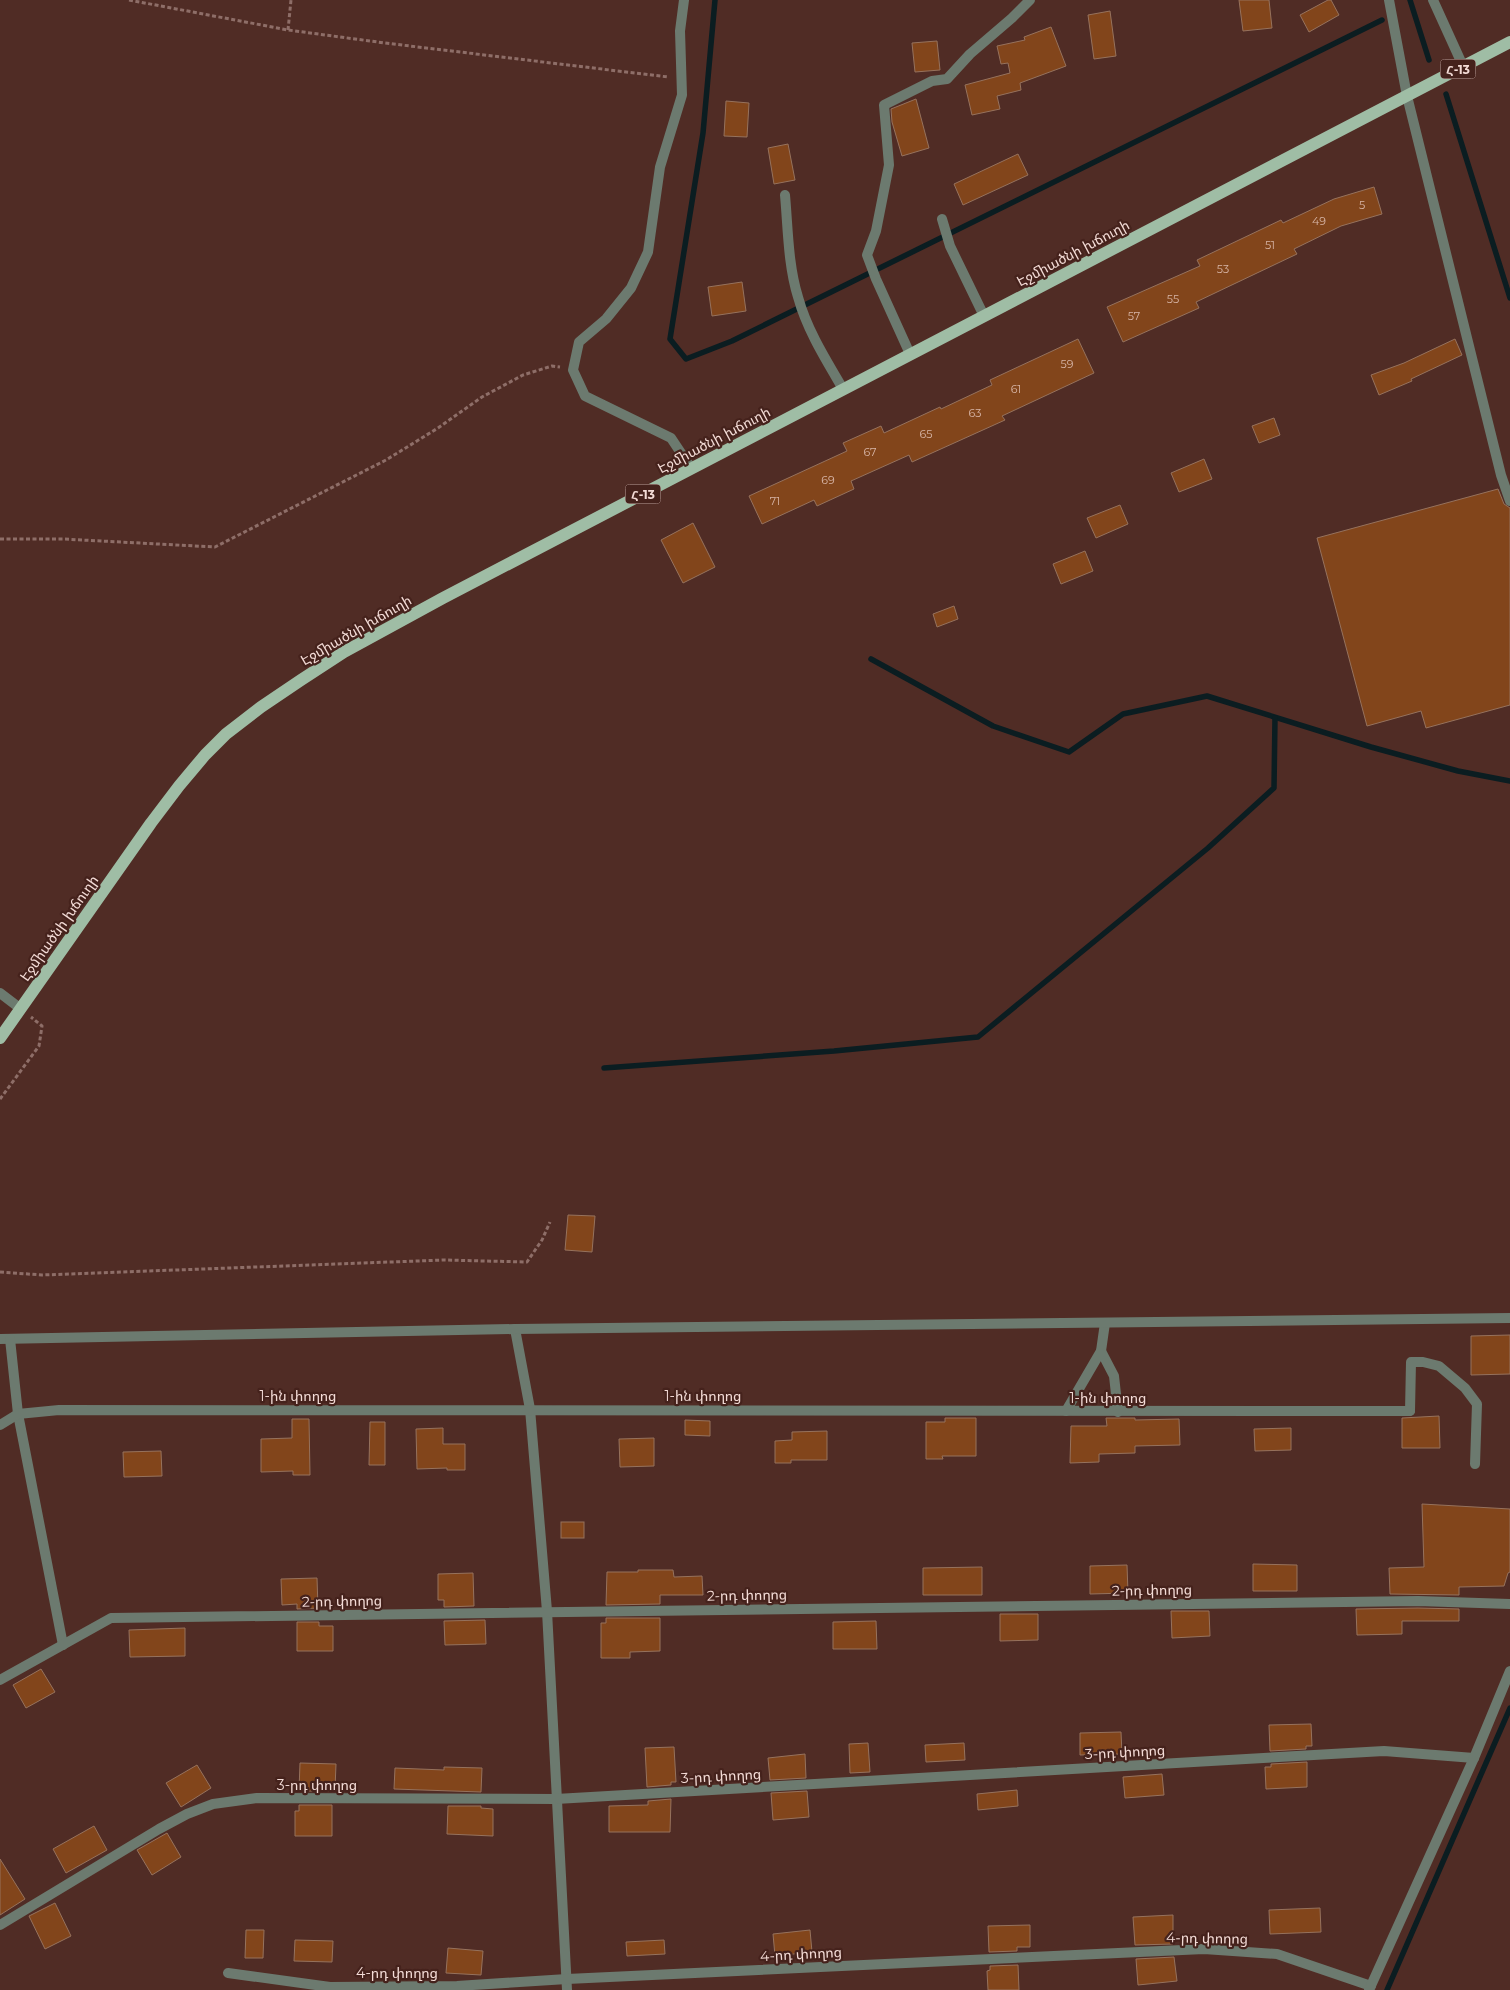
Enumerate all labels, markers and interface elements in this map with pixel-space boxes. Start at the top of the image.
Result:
road number: Հ-13 [1440,60,1476,78]
house number: 5 [1359,198,1365,212]
house number: 49 [1312,214,1326,228]
street label: Էջմիածնի խճուղի [1013,216,1133,290]
house number: 51 [1265,238,1275,252]
house number: 53 [1217,262,1229,276]
house number: 55 [1167,292,1179,306]
house number: 57 [1128,309,1140,323]
house number: 59 [1061,357,1074,371]
house number: 61 [1011,382,1021,396]
street label: Էջմիածնի խճուղի [654,403,774,477]
house number: 63 [969,406,981,420]
house number: 65 [920,427,932,441]
house number: 67 [863,445,877,459]
house number: 69 [821,473,835,487]
road number: Հ-13 [626,484,660,504]
house number: 71 [770,494,780,508]
street label: Էջմիածնի խճուղի [297,591,415,669]
street label: Էջմիածնի խճուղի [16,872,102,984]
street label: 1-ին փողոց [260,1387,337,1405]
street label: 1-ին փողոց [665,1387,742,1405]
street label: 1-ին փողոց [1070,1389,1147,1407]
street label: 2-րդ փողոց [1112,1580,1192,1600]
street label: 2-րդ փողոց [707,1585,787,1605]
street label: 2-րդ փողոց [302,1591,382,1611]
street label: 3-րդ փողոց [1084,1741,1166,1763]
street label: 3-րդ փողոց [680,1765,762,1787]
street label: 3-րդ փողոց [277,1776,357,1794]
street label: 4-րդ փողոց [1166,1928,1248,1948]
street label: 4-րդ փողոց [760,1943,842,1965]
street label: 4-րդ փողոց [356,1964,438,1982]

